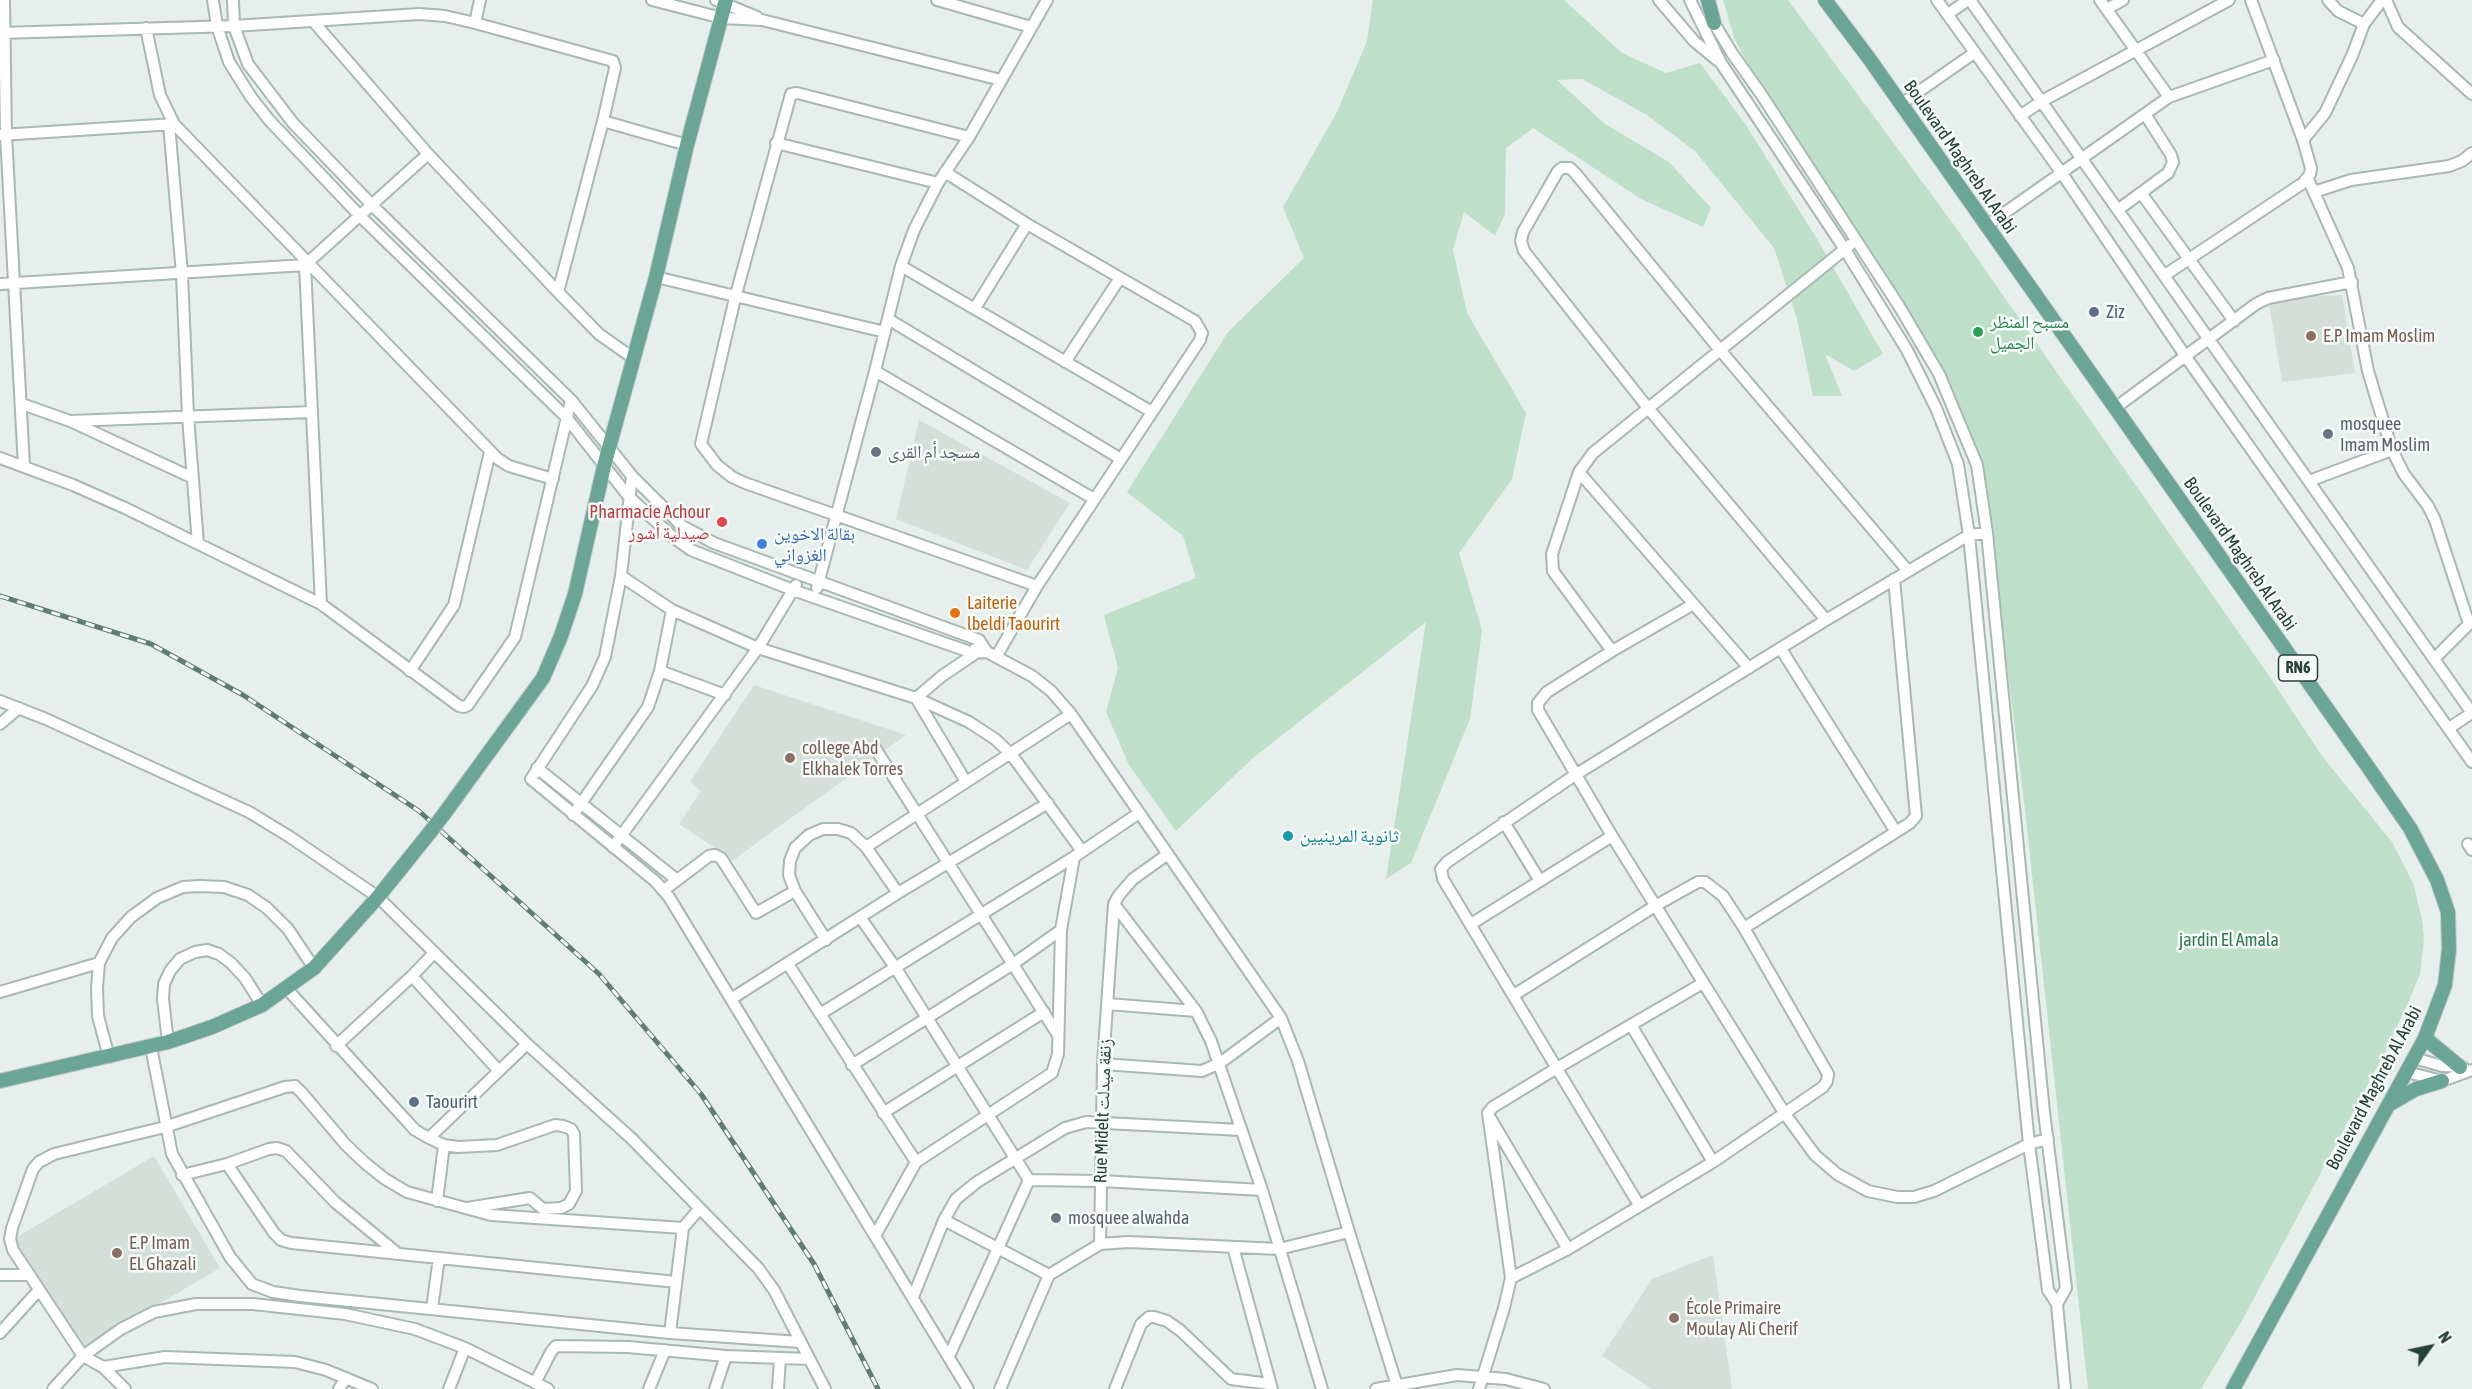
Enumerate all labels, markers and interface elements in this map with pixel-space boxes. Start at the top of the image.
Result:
street label: Boulevard Maghreb Al Arabi [1899,76,2021,238]
place label: Ziz [2106,301,2125,323]
marker: Ziz [2087,305,2101,319]
place label: مسبح المنظر الجميل [1990,311,2069,354]
marker: مسبح المنظر الجميل [1971,325,1985,339]
place label: E.P Imam Moslim [2323,325,2435,347]
marker: E.P Imam Moslim [2304,329,2318,343]
place label: mosquee Imam Moslim [2340,413,2430,456]
marker: mosquee Imam Moslim [2321,427,2335,441]
place label: مسجد أم القرى [888,441,980,463]
marker: مسجد أم القرى [869,445,883,459]
street label: Boulevard Maghreb Al Arabi [2179,473,2301,635]
place label: Pharmacie Achour صيدلية أشور [589,501,710,544]
marker: Pharmacie Achour صيدلية أشور [715,515,729,529]
place label: بقالة الاخوين الغزواني [774,523,855,566]
marker: بقالة الاخوين الغزواني [755,537,769,551]
place label: Laiterie lbeldi Taourirt [967,592,1060,634]
marker: Laiterie lbeldi Taourirt [948,606,962,620]
road number: RN6 [2278,655,2318,681]
place label: college Abd Elkhalek Torres [802,737,903,780]
marker: college Abd Elkhalek Torres [783,751,797,765]
place label: ثانوية المرينيين [1300,825,1399,847]
marker: ثانوية المرينيين [1281,829,1295,843]
park label: jardin El Amala [2179,929,2279,951]
street label: Boulevard Maghreb Al Arabi [2322,1002,2426,1174]
street label: Rue Midelt زنقة ميدلت [1090,1038,1116,1184]
place label: Taourirt [426,1091,478,1113]
marker: Taourirt [407,1095,421,1109]
place label: mosquee alwahda [1068,1207,1189,1229]
marker: mosquee alwahda [1049,1211,1063,1225]
place label: E.P Imam EL Ghazali [129,1232,196,1274]
marker: E.P Imam EL Ghazali [110,1246,124,1260]
place label: École Primaire Moulay Ali Cherif [1686,1297,1798,1340]
marker: École Primaire Moulay Ali Cherif [1667,1311,1681,1325]
north arrow [2400,1317,2460,1377]
text: N [2435,1328,2455,1346]

